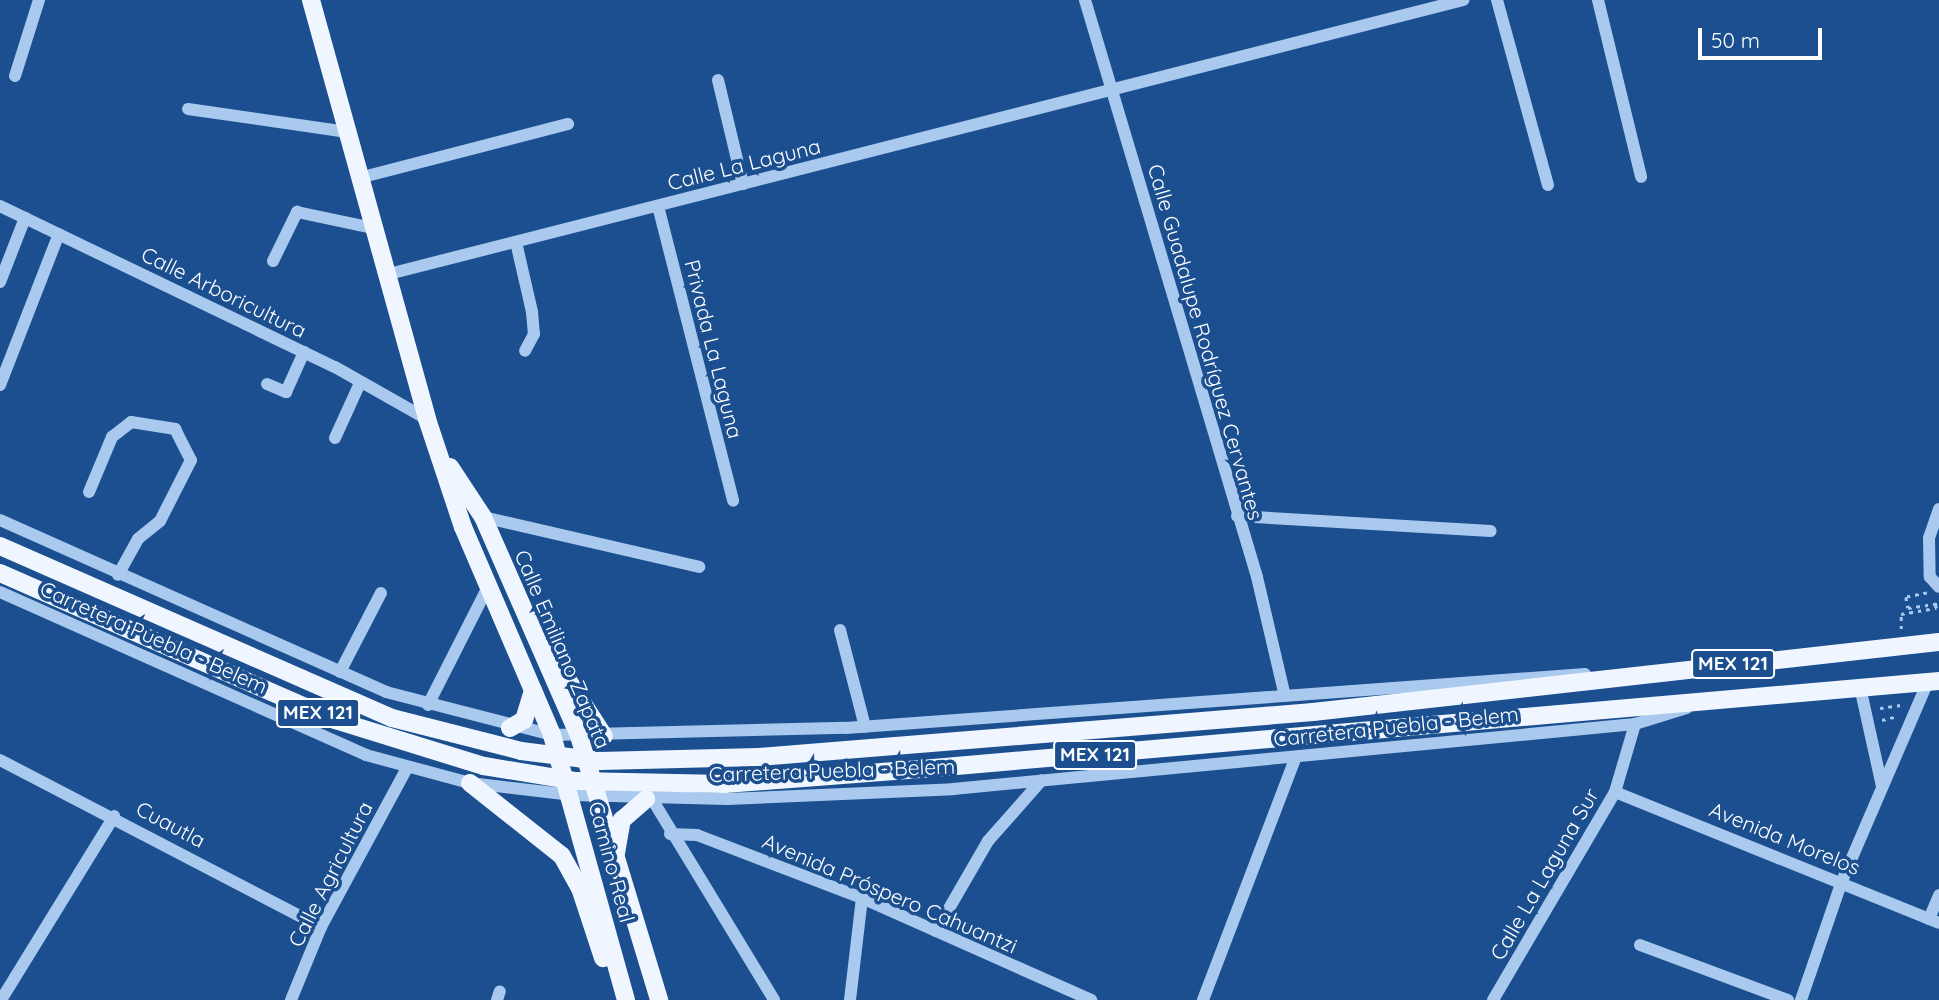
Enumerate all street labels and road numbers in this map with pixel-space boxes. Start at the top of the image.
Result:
street label: Calle La Laguna [665,133,823,195]
street label: Calle Guadalupe Rodríguez Cervantes [1143,161,1269,523]
street label: Calle Arboricultura [137,241,311,343]
street label: Privada La Laguna [680,257,748,441]
street label: Calle Emiliano Zapata [510,546,616,752]
street label: Carretera Puebla - Belem [36,575,272,699]
road number: MEX 121 [1691,649,1775,680]
road number: MEX 121 [276,698,360,728]
street label: Carretera Puebla - Belem [1272,701,1520,751]
road number: MEX 121 [1053,740,1137,770]
street label: Carretera Puebla - Belem [708,753,956,787]
street label: Calle La Laguna Sur [1485,784,1603,964]
street label: Cuautla [132,795,210,853]
street label: Avenida Morelos [1706,796,1864,880]
street label: Calle Agricultura [282,797,378,951]
street label: Camino Real [584,799,640,925]
street label: Avenida Próspero Cahuantzi [759,828,1021,958]

